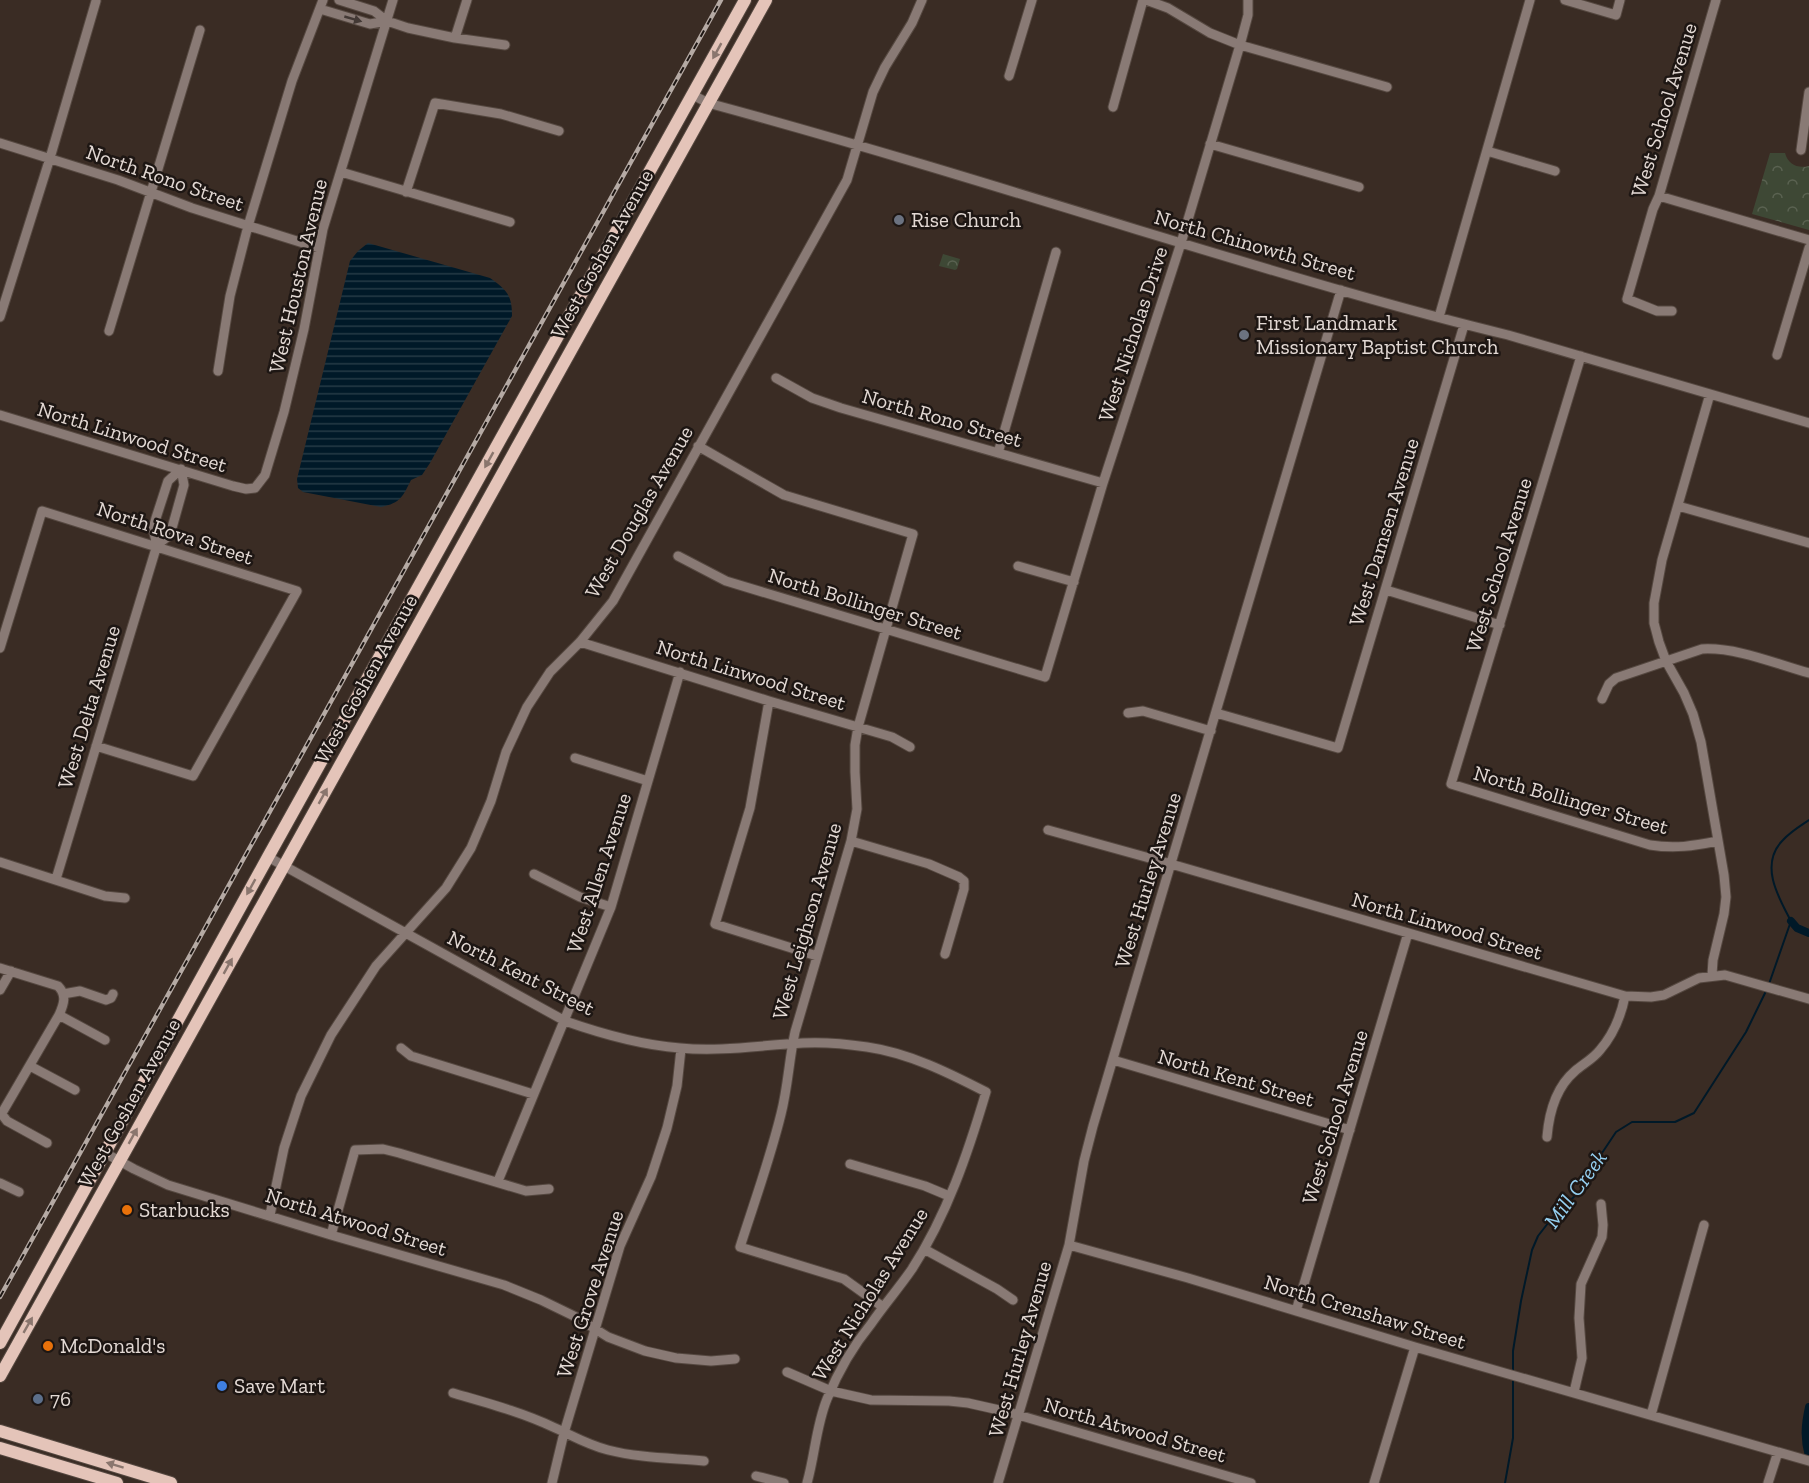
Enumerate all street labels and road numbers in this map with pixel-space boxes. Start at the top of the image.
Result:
street label: West School Avenue [1625,20,1702,200]
street label: North Rono Street [83,139,247,216]
street label: West Goshen Avenue [545,165,658,343]
street label: West Houston Avenue [263,176,332,375]
street label: North Chinowth Street [1152,204,1359,285]
street label: West Nicholas Drive [1092,243,1173,425]
street label: North Rono Street [859,383,1025,452]
street label: North Linwood Street [34,396,230,477]
street label: West Douglas Avenue [579,421,698,602]
street label: West Damsen Avenue [1343,435,1424,629]
street label: West School Avenue [1460,475,1537,655]
street label: North Rova Street [94,495,257,570]
street label: North Bollinger Street [765,562,965,645]
street label: West Goshen Avenue [309,590,422,768]
street label: West Delta Avenue [52,622,125,791]
street label: North Linwood Street [653,634,849,715]
street label: North Bollinger Street [1471,760,1672,839]
street label: West Allen Avenue [561,789,636,956]
street label: West Hurley Avenue [1109,789,1186,971]
street label: West Leighson Avenue [766,820,847,1022]
street label: North Linwood Street [1349,886,1545,965]
street label: North Kent Street [444,925,599,1020]
street label: West Goshen Avenue [72,1014,185,1192]
street label: West School Avenue [1296,1027,1373,1207]
street label: North Kent Street [1155,1043,1317,1112]
street label: North Atwood Street [262,1182,450,1261]
street label: West Nicholas Avenue [806,1203,933,1385]
street label: West Grove Avenue [551,1207,628,1381]
street label: West Hurley Avenue [982,1258,1057,1440]
street label: North Crenshaw Street [1261,1269,1469,1354]
street label: North Atwood Street [1041,1392,1229,1468]

